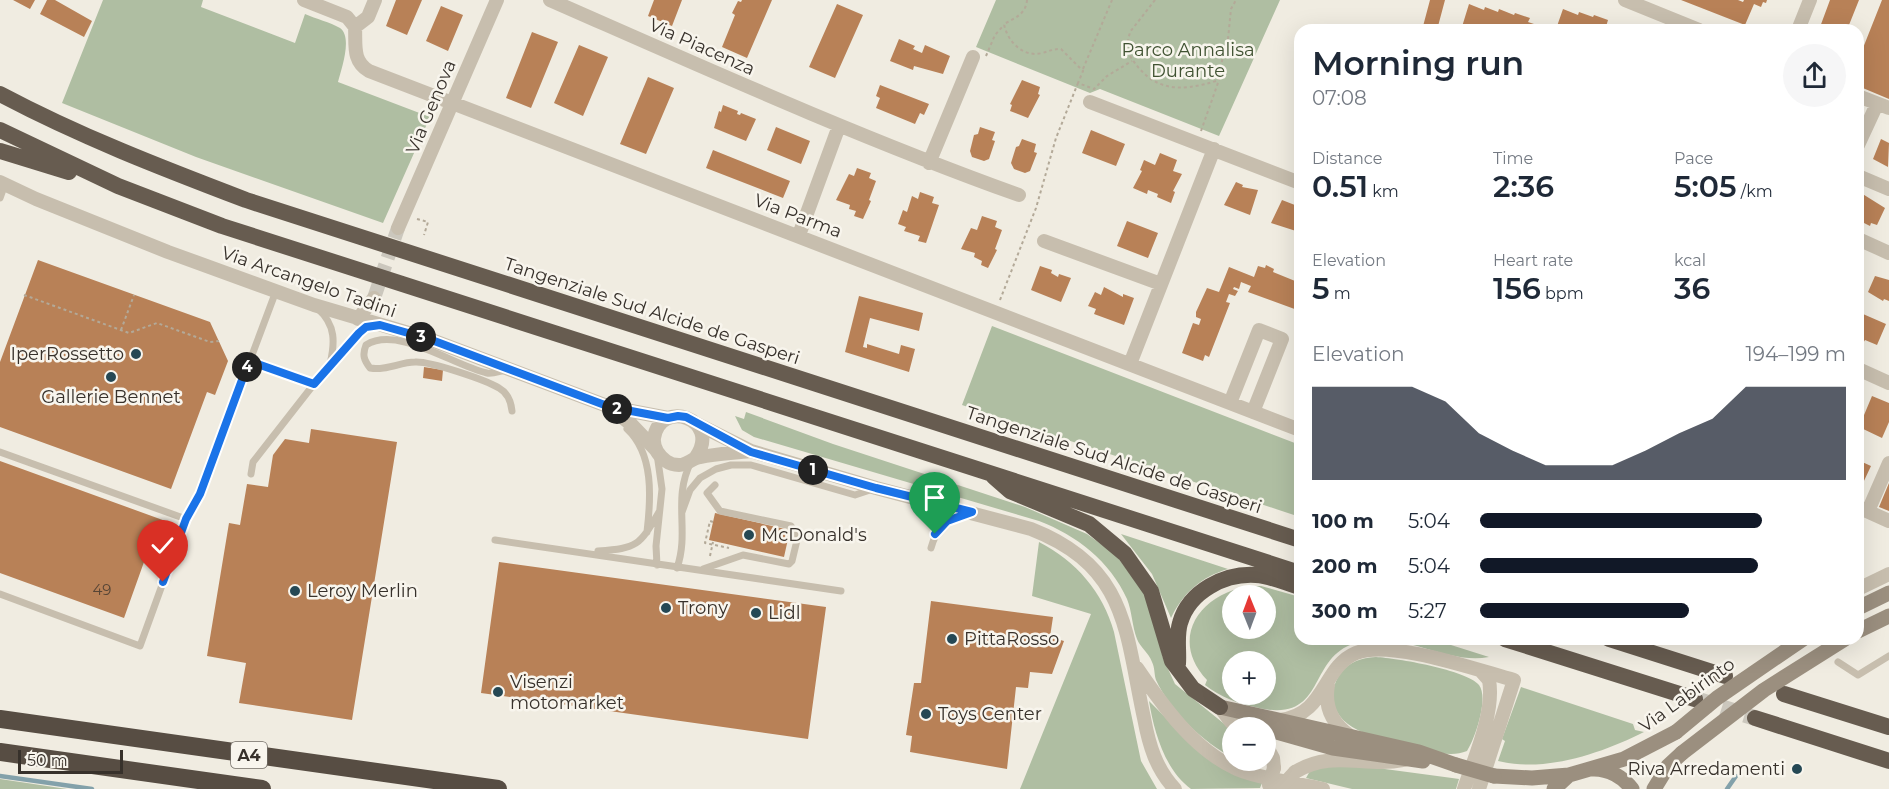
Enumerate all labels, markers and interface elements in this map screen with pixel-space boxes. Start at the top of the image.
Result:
street label: Via Piacenza [646,14,758,80]
park label: Parco Annalisa Durante [1121,39,1255,82]
text: Morning run [1312,43,1524,83]
button: share [1783,44,1846,107]
street label: Via Genova [401,56,461,158]
text: 07:08 [1312,86,1367,110]
text: Distance [1312,149,1382,168]
text: Time [1493,149,1533,168]
text: Pace [1674,149,1713,168]
text: 0.51 [1312,168,1368,205]
text: 2:36 [1493,168,1554,205]
text: 5:05 [1674,168,1737,205]
text: km [1368,182,1399,201]
text: /km [1737,182,1773,201]
street label: Via Parma [751,189,845,243]
street label: Via Arcangelo Tadini [219,242,399,322]
text: Elevation [1312,251,1386,270]
text: Heart rate [1493,251,1573,270]
text: kcal [1674,251,1706,270]
street label: Tangenziale Sud Alcide de Gasperi [501,253,803,369]
text: 5 [1312,270,1330,307]
text: 156 [1493,270,1541,307]
text: 36 [1674,270,1710,307]
text: m [1330,284,1351,303]
text: bpm [1541,284,1584,303]
pin: 3 [406,322,436,352]
text: 3 [416,327,426,346]
text: Elevation [1312,342,1404,366]
text: 194–199 m [1745,342,1846,366]
place label: IperRossetto [10,343,124,365]
marker: IperRossetto [129,347,143,361]
pin: 4 [232,352,262,382]
text: 4 [241,357,253,376]
marker: Gallerie Bennet [104,370,118,384]
place label: Gallerie Bennet [41,386,181,408]
pin: 2 [602,394,632,424]
text: 2 [612,399,622,418]
street label: Tangenziale Sud Alcide de Gasperi [963,402,1265,518]
pin: 1 [798,455,828,485]
text: 1 [810,460,816,479]
pin [909,472,960,534]
icon: arrive [918,481,951,514]
text: 100 m [1312,509,1374,533]
text: 5:04 [1408,509,1450,533]
pin [137,520,188,582]
place label: McDonald's [761,524,867,546]
marker: McDonald's [742,528,756,542]
icon: check [146,529,179,562]
text: 200 m [1312,554,1378,578]
text: 5:04 [1408,554,1450,578]
house number: 49 [93,580,111,599]
place label: Leroy Merlin [307,580,418,602]
marker: Leroy Merlin [288,584,302,598]
north arrow [1222,585,1276,639]
map controls [1222,585,1276,771]
place label: Trony [678,597,728,619]
text: 300 m [1312,599,1378,623]
text: 5:27 [1408,599,1447,623]
marker: Trony [659,601,673,615]
place label: Lidl [768,602,801,624]
marker: Lidl [749,606,763,620]
place label: PittaRosso [964,628,1059,650]
marker: PittaRosso [945,632,959,646]
button: + [1222,651,1276,705]
street label: Via Labirinto [1635,653,1739,737]
place label: Visenzi motomarket [510,671,624,714]
marker: Visenzi motomarket [491,685,505,699]
place label: Toys Center [938,703,1042,725]
marker: Toys Center [919,707,933,721]
button: − [1222,717,1276,771]
road number: A4 [231,742,267,768]
scale bar [18,747,123,774]
text: 50 m [27,751,68,770]
place label: Riva Arredamenti [1627,758,1785,780]
marker: Riva Arredamenti [1790,762,1804,776]

